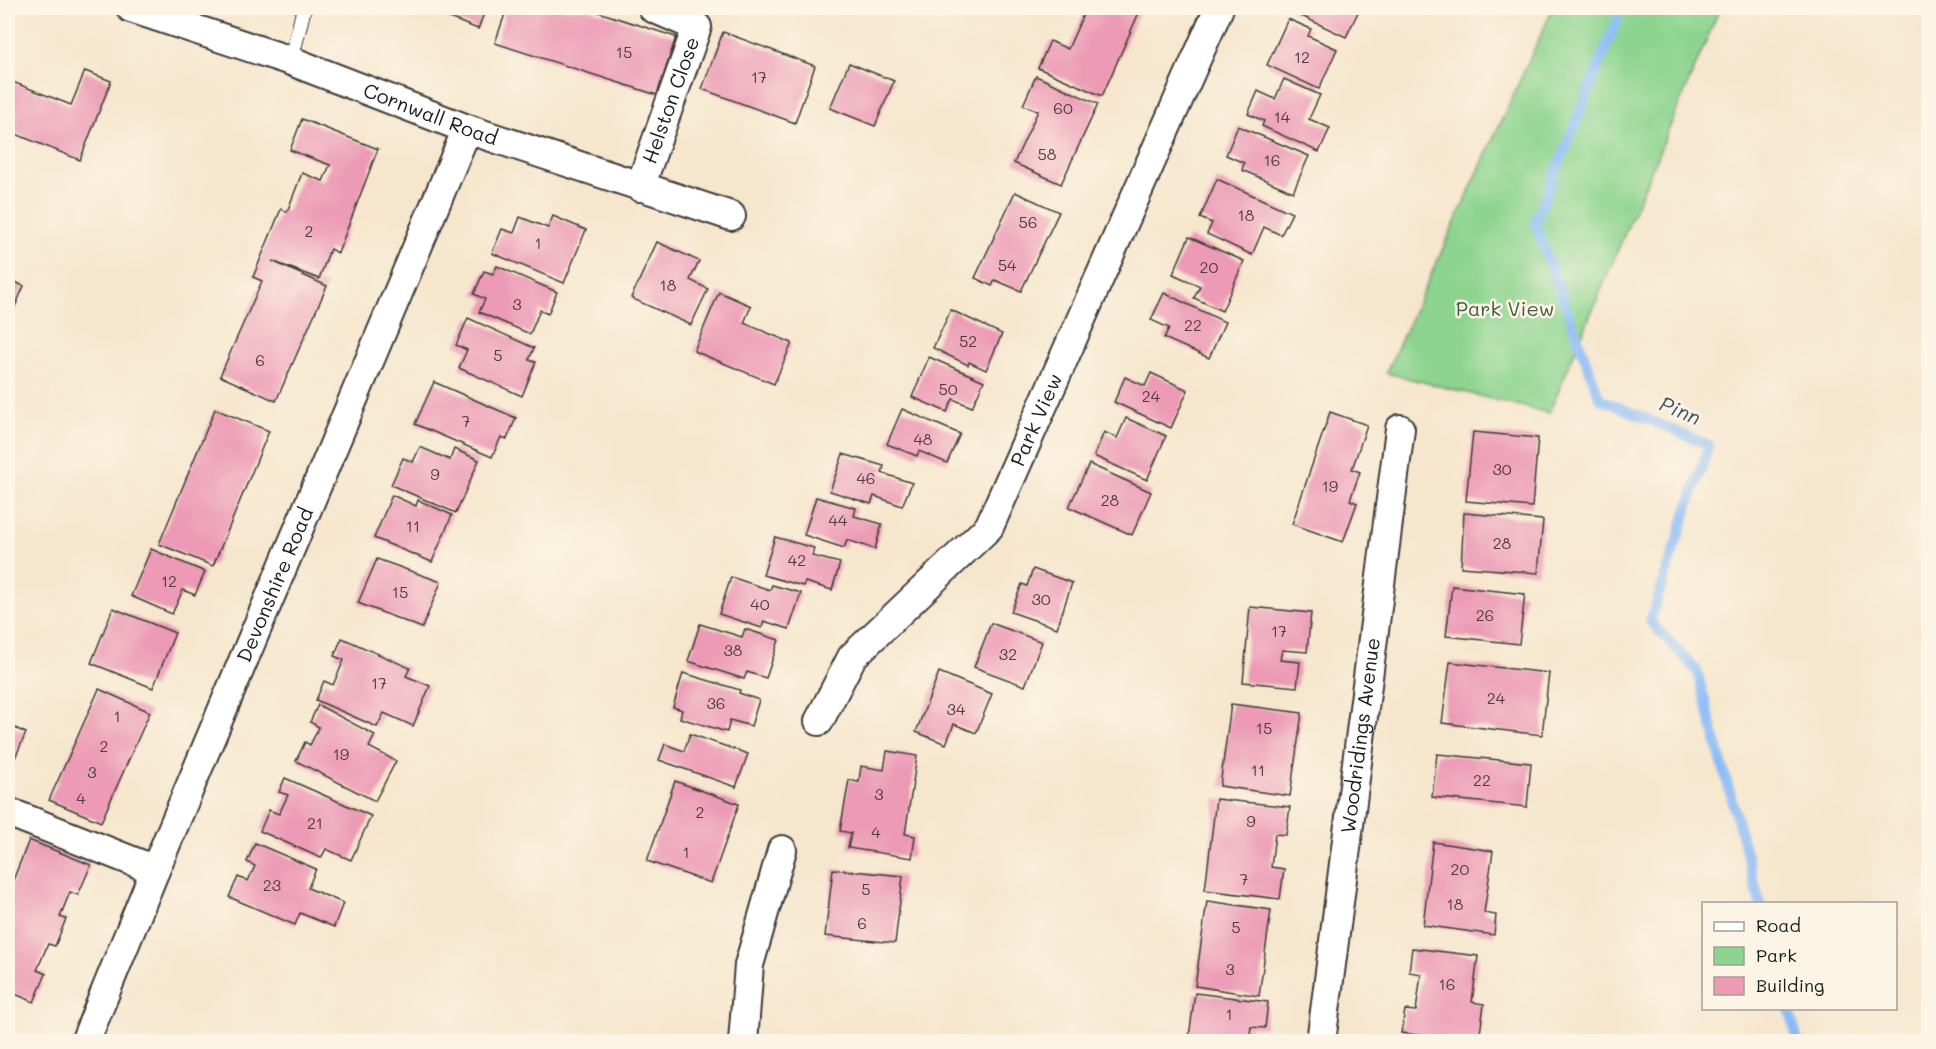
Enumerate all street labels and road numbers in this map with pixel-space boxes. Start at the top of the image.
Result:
street label: Helston Close [635,33,704,167]
street label: Cornwall Road [360,76,501,150]
street label: Park View [1004,369,1067,470]
street label: Devonshire Road [230,503,318,666]
street label: Woodridings Avenue [1334,636,1385,835]

